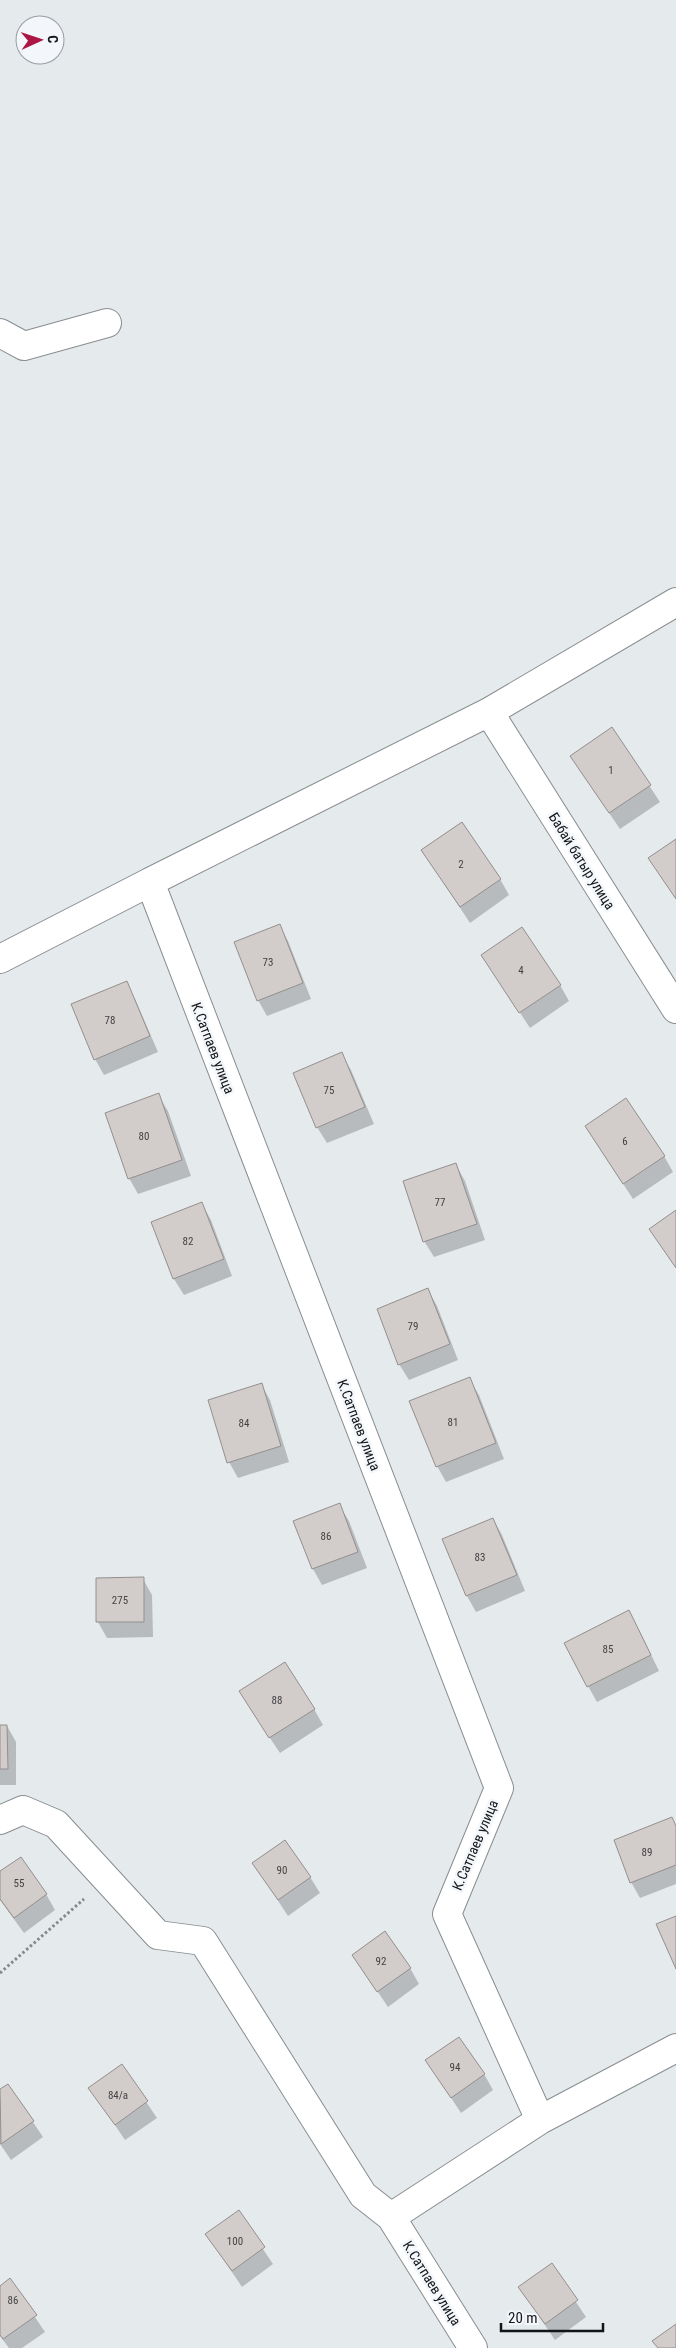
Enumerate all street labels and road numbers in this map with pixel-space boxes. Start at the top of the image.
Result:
street label: Бабай батыр улица [546,810,618,912]
street label: К.Сатпаев улица [188,1000,238,1096]
street label: К.Сатпаев улица [334,1377,384,1473]
street label: К.Сатпаев улица [449,1797,501,1893]
street label: К.Сатпаев улица [400,2238,464,2328]

